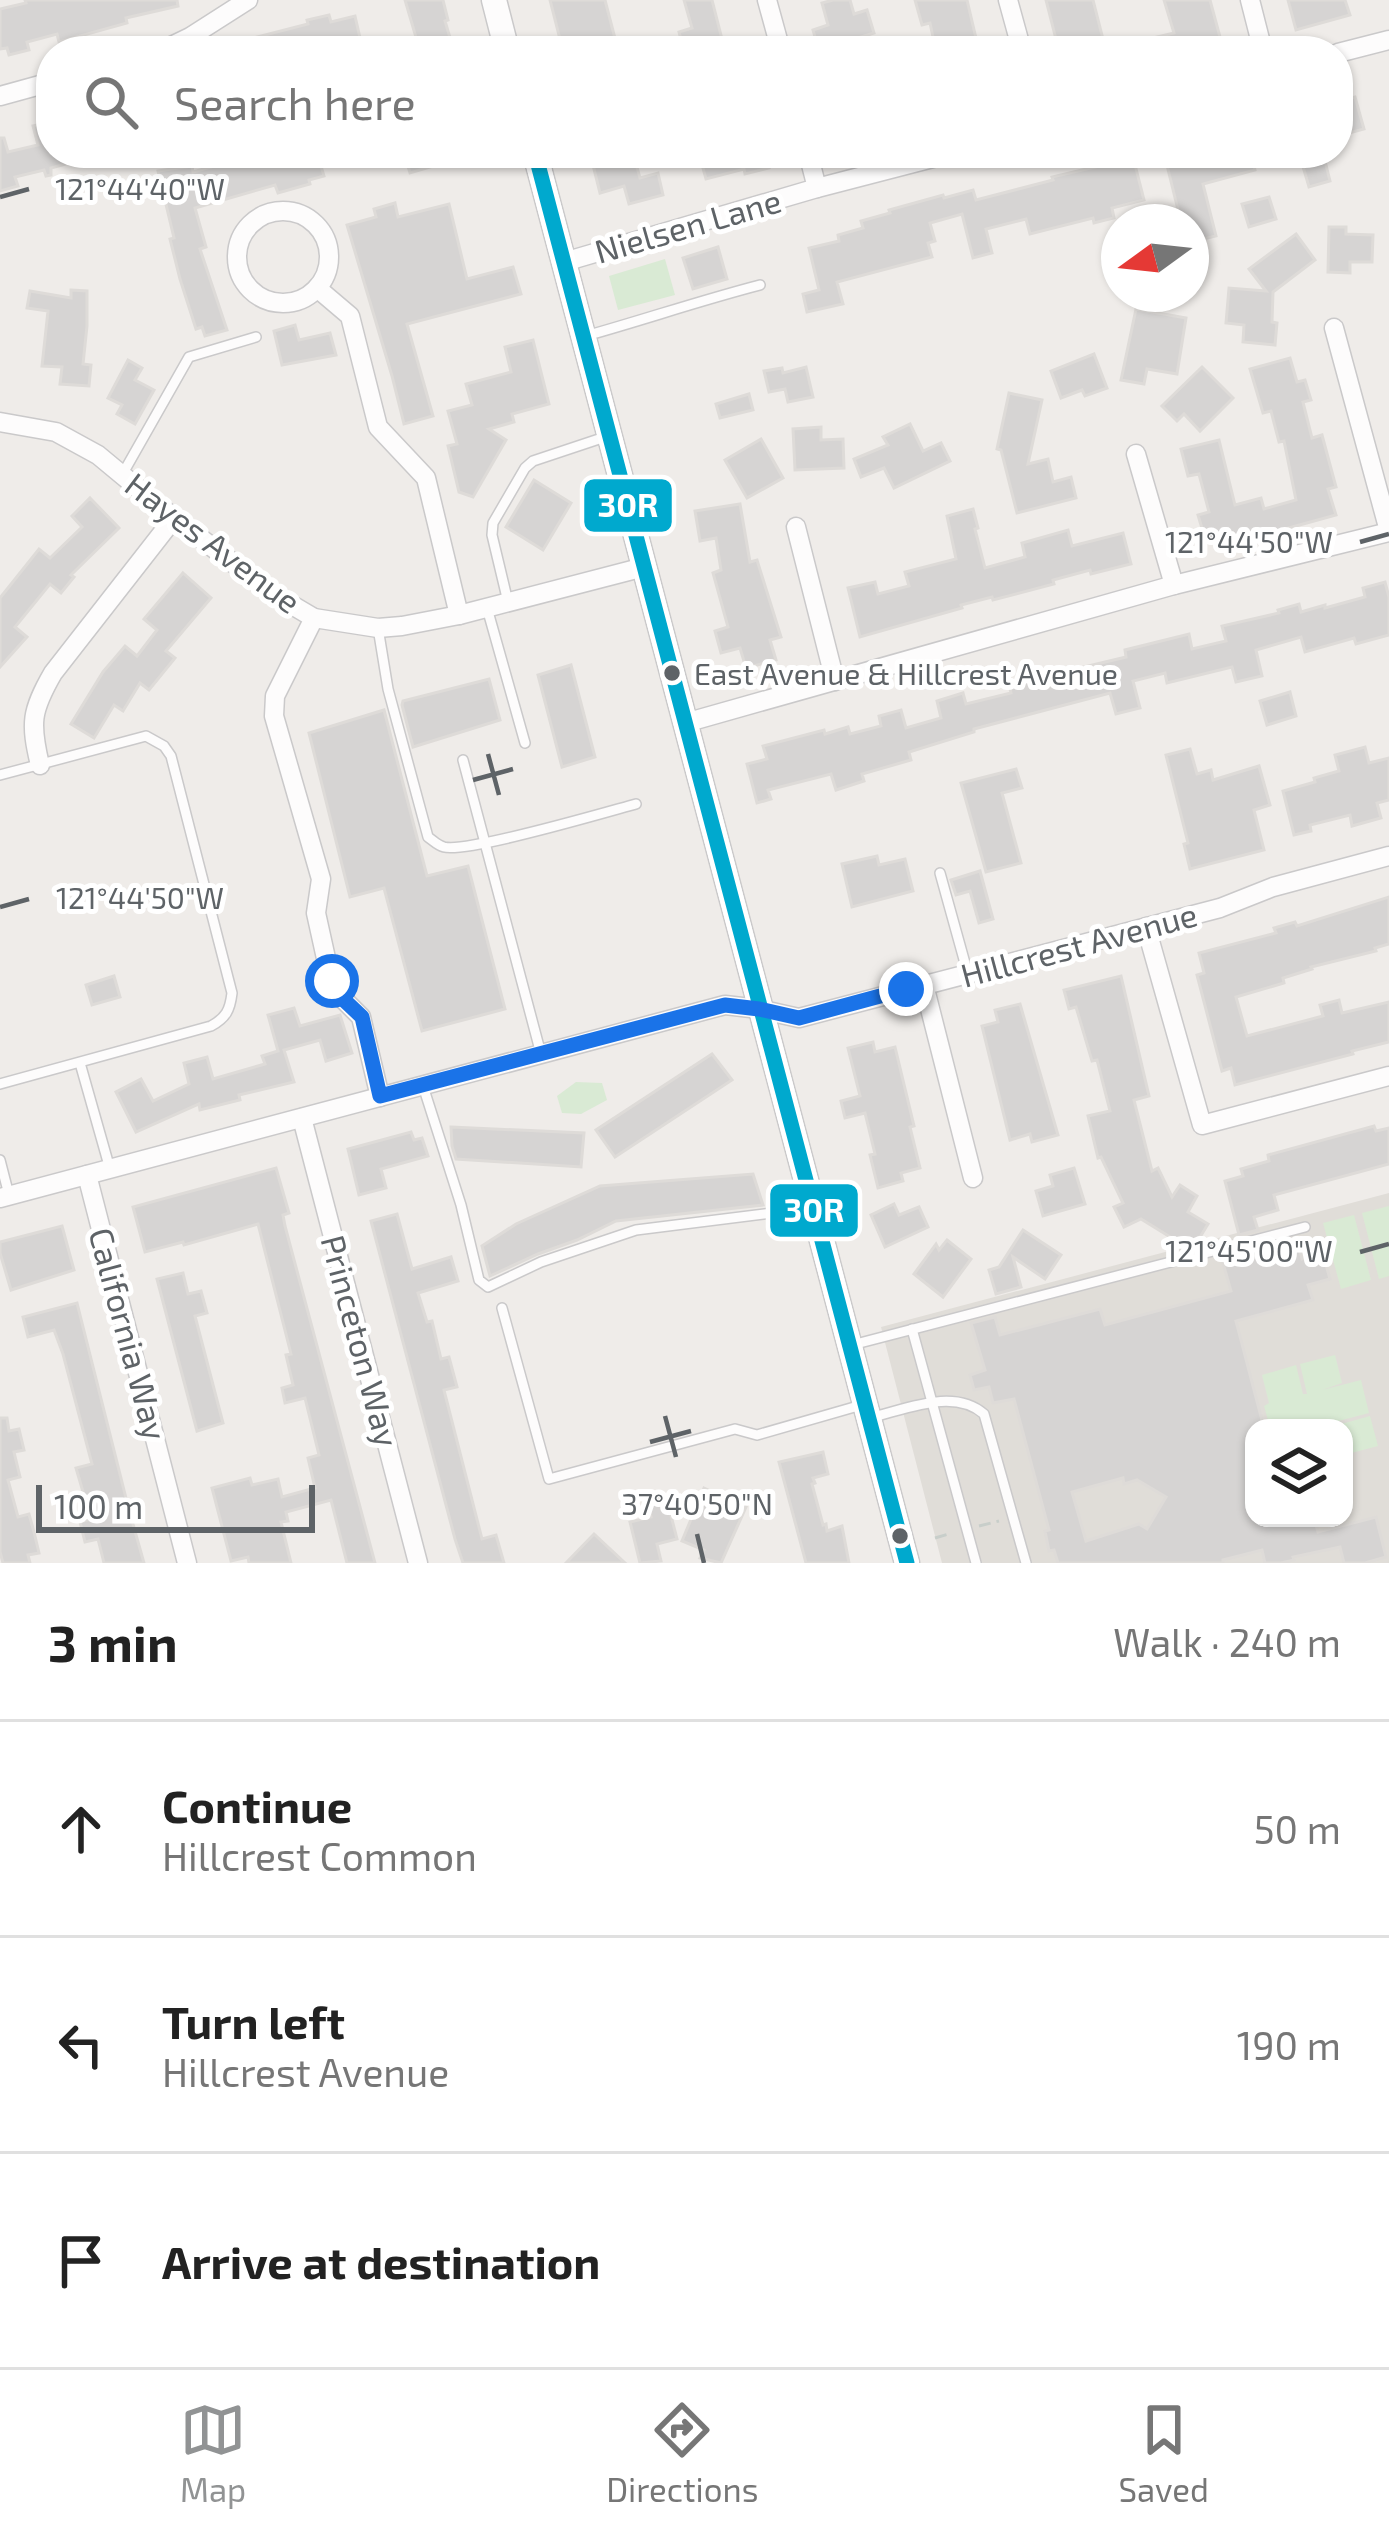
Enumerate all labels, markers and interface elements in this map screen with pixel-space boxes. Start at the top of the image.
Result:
search box [36,36,1353,168]
icon: search [78,69,144,135]
text: Search here [174,75,416,129]
text: 121°44'40"W [55,170,225,206]
street label: Nielsen Lane [590,179,786,271]
north arrow [1101,204,1209,312]
street label: Hayes Avenue [118,463,309,621]
line badge: 30R [582,477,674,534]
text: 30R [598,484,658,524]
text: 121°44'50"W [1165,523,1333,559]
place label: East Avenue & Hillcrest Avenue [694,655,1118,691]
marker: East Avenue & Hillcrest Avenue [661,662,683,684]
text: 121°44'50"W [56,879,224,915]
street label: Hillcrest Avenue [956,893,1201,995]
route start [305,954,359,1008]
route end [879,962,933,1016]
line badge: 30R [768,1182,860,1239]
text: 30R [784,1189,844,1229]
street label: California Way [81,1223,176,1444]
street label: Princeton Way [313,1230,408,1451]
text: 121°45'00"W [1165,1232,1333,1268]
map controls [1245,1419,1353,1527]
button: layers [1245,1419,1353,1527]
scale bar [36,1479,315,1532]
text: 37°40'50"N [621,1485,773,1521]
text: 100 m [54,1486,143,1526]
unlabelled marker [889,1525,911,1547]
text: 3 min [48,1611,178,1672]
text: Walk · 240 m [1113,1618,1341,1665]
text: Continue [162,1778,352,1832]
icon: ahead [48,1796,114,1862]
text: 50 m [1254,1805,1341,1852]
text: Hillcrest Common [162,1832,477,1879]
text: Turn left [162,1994,345,2048]
icon: left [48,2012,114,2078]
text: 190 m [1237,2021,1341,2068]
text: Hillcrest Avenue [162,2048,449,2095]
icon: arrive [48,2228,114,2294]
text: Arrive at destination [162,2234,600,2288]
tab: Map [180,2397,246,2509]
tab: Directions [606,2397,758,2509]
tab: Saved [1118,2397,1209,2509]

